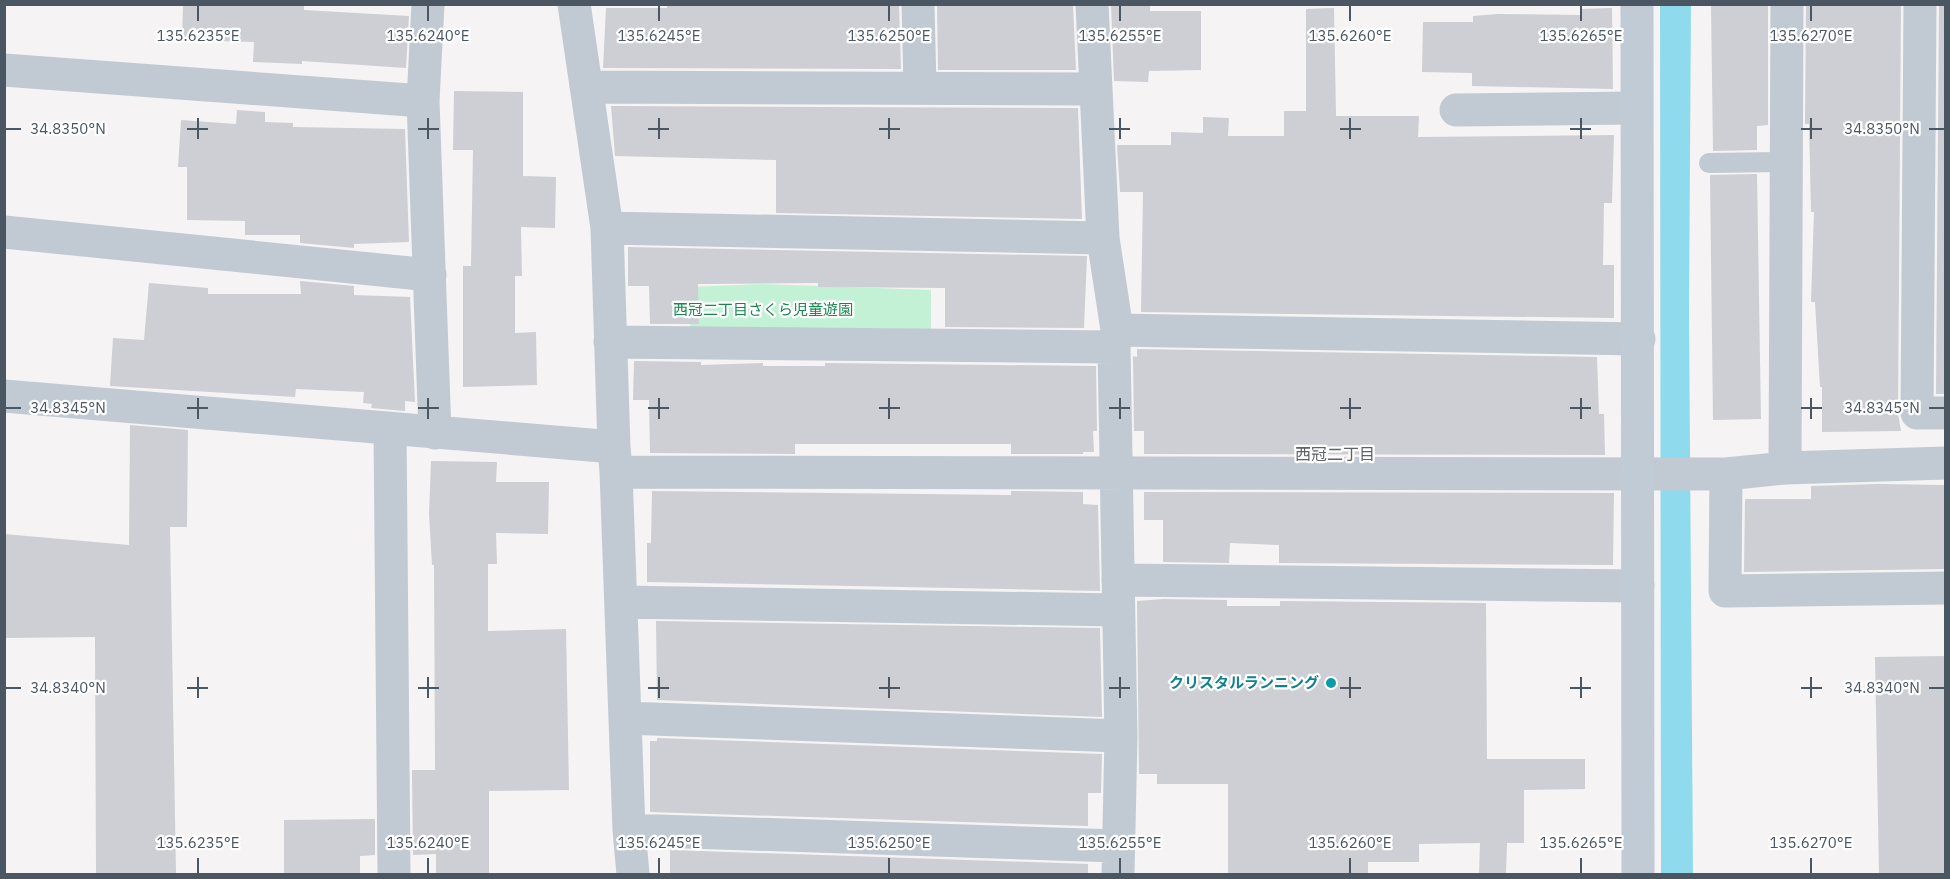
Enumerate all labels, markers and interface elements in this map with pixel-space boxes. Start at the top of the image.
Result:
text: 135.6235°E [157,26,239,45]
text: 135.6240°E [387,26,469,45]
text: 135.6245°E [618,26,700,45]
text: 135.6250°E [848,26,930,45]
text: 135.6255°E [1079,26,1161,45]
text: 135.6260°E [1309,26,1391,45]
text: 135.6265°E [1540,26,1622,45]
text: 135.6270°E [1770,26,1852,45]
text: 34.8350°N [30,119,106,138]
text: 34.8350°N [1844,119,1920,138]
park label: 西冠二丁目さくら児童遊園 [673,300,853,319]
text: 34.8345°N [30,398,106,417]
text: 34.8345°N [1844,398,1920,417]
district label: 西冠二丁目 [1295,444,1375,464]
place label: クリスタルランニング [1169,673,1319,692]
marker: クリスタルランニング [1324,676,1338,690]
text: 34.8340°N [30,678,106,697]
text: 34.8340°N [1844,678,1920,697]
text: 135.6235°E [157,833,239,852]
text: 135.6240°E [387,833,469,852]
text: 135.6245°E [618,833,700,852]
text: 135.6250°E [848,833,930,852]
text: 135.6255°E [1079,833,1161,852]
text: 135.6260°E [1309,833,1391,852]
text: 135.6265°E [1540,833,1622,852]
text: 135.6270°E [1770,833,1852,852]

